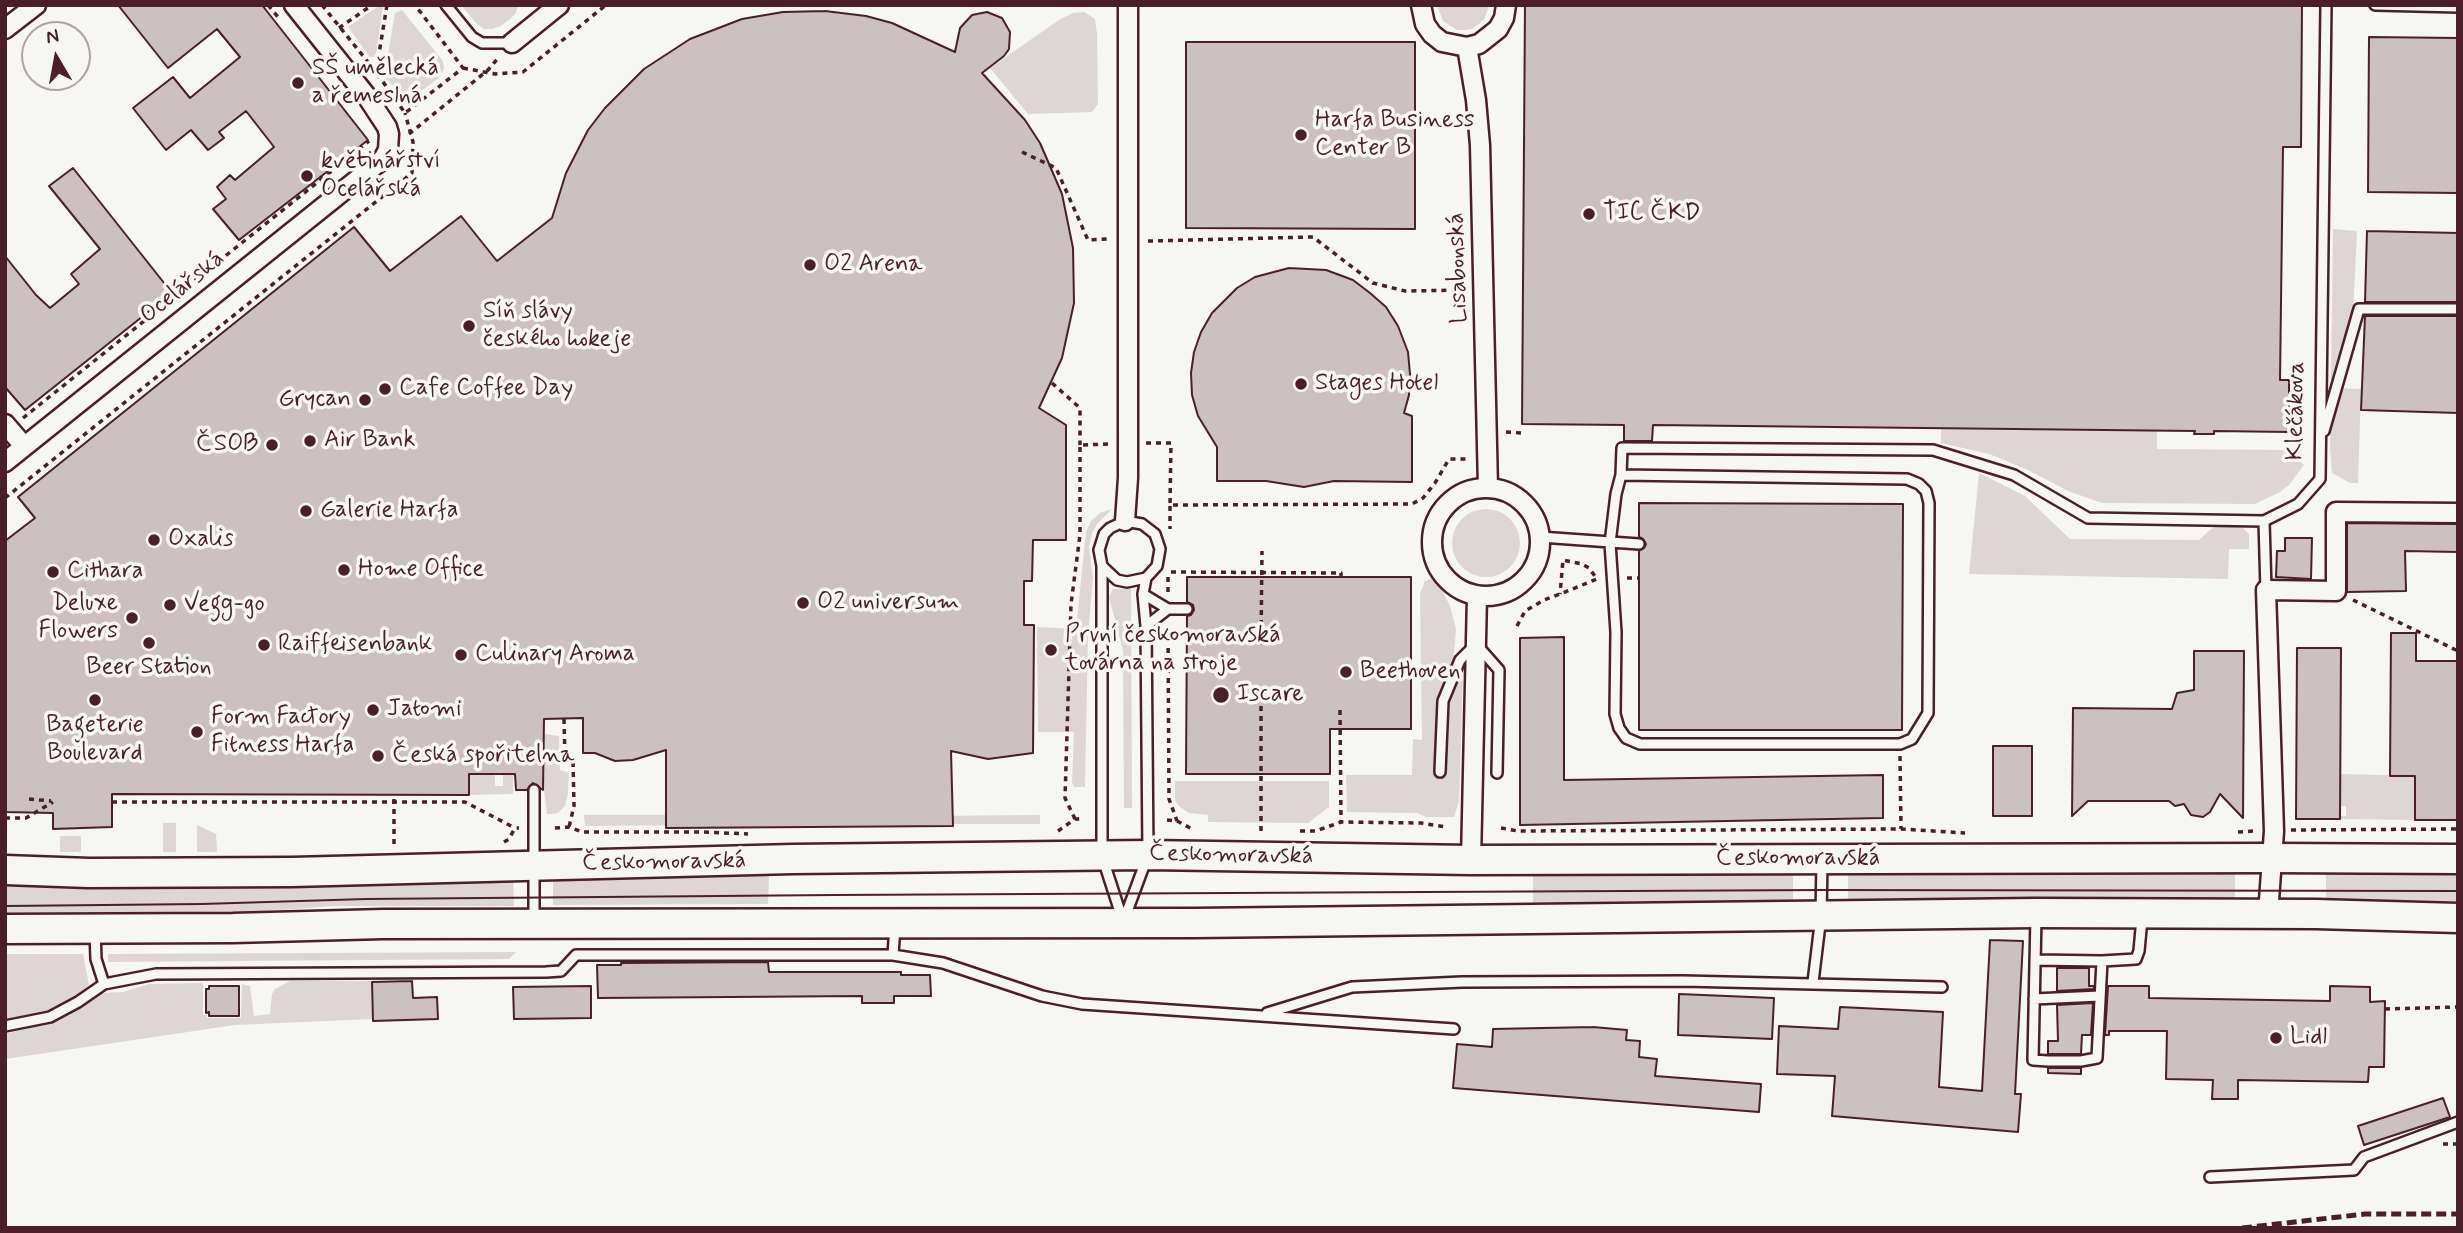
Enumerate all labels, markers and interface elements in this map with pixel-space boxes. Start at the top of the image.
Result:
north arrow [21,21,91,91]
text: N [44,23,61,50]
place label: SŠ umělecká a řemeslná [312,55,439,111]
marker: SŠ umělecká a řemeslná [290,75,306,91]
place label: Harfa Business Center B [1315,107,1475,163]
marker: Harfa Business Center B [1293,127,1309,143]
place label: květinářství Ocelářská [321,148,441,204]
marker: květinářství Ocelářská [299,168,315,184]
place label: TIC ČKD [1603,200,1701,228]
marker: TIC ČKD [1581,206,1597,222]
street label: Lisabonská [1443,212,1475,324]
street label: Ocelářská [135,245,231,331]
place label: O2 Arena [824,251,922,279]
marker: O2 Arena [802,257,818,273]
place label: Síň slávy českého hokeje [483,298,631,354]
marker: Síň slávy českého hokeje [461,318,477,334]
street label: Klečákova [2282,361,2312,461]
place label: Stages Hotel [1315,370,1438,398]
place label: Cafe Coffee Day [399,375,573,403]
marker: Stages Hotel [1293,376,1309,392]
marker: Cafe Coffee Day [377,381,393,397]
place label: Grycan [279,386,351,414]
marker: Grycan [357,392,373,408]
place label: Air Bank [324,427,415,455]
place label: ČSOB [196,431,258,459]
marker: Air Bank [302,433,318,449]
marker: ČSOB [264,437,280,453]
place label: Galerie Harfa [320,497,459,525]
marker: Galerie Harfa [298,503,314,519]
place label: Oxalis [168,526,234,554]
marker: Oxalis [146,532,162,548]
place label: Home Office [358,556,484,584]
place label: Cithara [67,558,143,586]
marker: Home Office [336,562,352,578]
marker: Cithara [45,564,61,580]
place label: O2 universum [817,589,959,617]
place label: Deluxe Flowers [39,590,118,646]
place label: Vegg-go [184,591,265,619]
marker: O2 universum [795,595,811,611]
marker: Vegg-go [162,597,178,613]
marker: Deluxe Flowers [124,610,140,626]
place label: První českomoravská továrna na stroje [1065,622,1281,678]
place label: Raiffeisenbank [278,631,432,659]
marker: Beer Station [141,635,157,651]
marker: Raiffeisenbank [256,637,272,653]
place label: Culinary Aroma [475,641,635,669]
marker: První českomoravská továrna na stroje [1043,642,1059,658]
marker: Culinary Aroma [453,647,469,663]
place label: Beer Station [86,654,212,682]
place label: Beethoven [1360,658,1461,686]
marker: Beethoven [1338,664,1354,680]
place label: Iscare [1237,681,1303,709]
marker: Iscare [1211,685,1231,705]
marker: Bageterie Boulevard [87,692,103,708]
place label: Jatomi [387,696,461,724]
marker: Jatomi [365,702,381,718]
place label: Form Factory Fitness Harfa [211,704,354,760]
place label: Bageterie Boulevard [46,712,144,768]
marker: Form Factory Fitness Harfa [189,724,205,740]
place label: Česká spořitelna [392,742,574,770]
marker: Česká spořitelna [370,748,386,764]
street label: Českomoravská [1149,840,1313,872]
street label: Českomoravská [1716,845,1880,873]
street label: Českomoravská [582,847,746,879]
place label: Lidl [2290,1024,2327,1052]
marker: Lidl [2268,1030,2284,1046]

